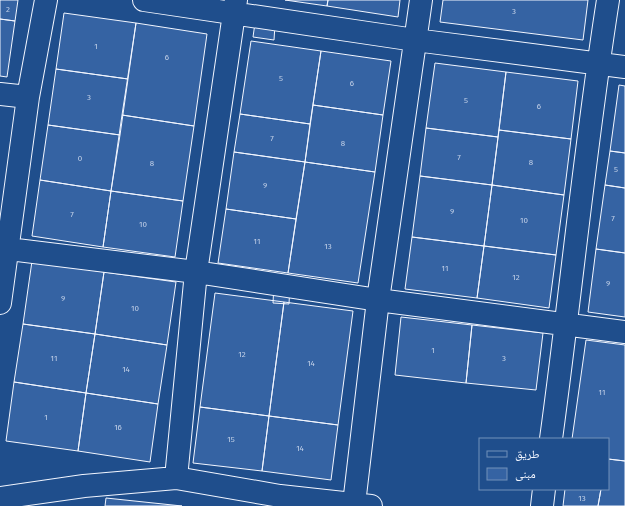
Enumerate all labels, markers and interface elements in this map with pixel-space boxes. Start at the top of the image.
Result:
house number: 2 [6,5,10,14]
house number: 3 [512,7,516,16]
house number: 1 [94,42,98,51]
house number: 6 [165,53,169,62]
house number: 5 [279,74,283,83]
house number: 6 [350,79,354,88]
house number: 3 [87,93,91,102]
house number: 5 [464,96,468,105]
house number: 6 [537,102,541,111]
house number: 7 [270,134,274,143]
house number: 8 [341,139,346,148]
house number: 7 [457,153,461,162]
house number: 0 [78,154,83,163]
house number: 8 [529,158,534,167]
house number: 8 [150,159,155,168]
house number: 5 [614,165,618,174]
house number: 9 [263,181,267,190]
house number: 9 [450,207,454,216]
house number: 7 [70,210,74,219]
house number: 7 [611,214,615,223]
house number: 10 [520,216,528,225]
house number: 10 [139,220,147,229]
house number: 11 [254,237,260,246]
house number: 13 [324,242,332,251]
house number: 11 [442,264,448,273]
house number: 12 [512,273,520,282]
house number: 9 [606,279,610,288]
house number: 9 [61,294,65,303]
house number: 10 [131,304,139,313]
house number: 1 [431,346,435,355]
house number: 12 [238,350,246,359]
house number: 11 [51,354,57,363]
house number: 3 [502,354,506,363]
house number: 14 [307,359,316,368]
house number: 14 [122,365,131,374]
house number: 11 [599,388,605,397]
house number: 1 [44,413,48,422]
house number: 16 [114,423,122,432]
house number: 15 [227,435,235,444]
legend [479,438,609,490]
house number: 14 [296,444,305,453]
text: طريق [515,447,540,461]
text: مبنى [515,467,536,481]
house number: 13 [578,494,586,503]

